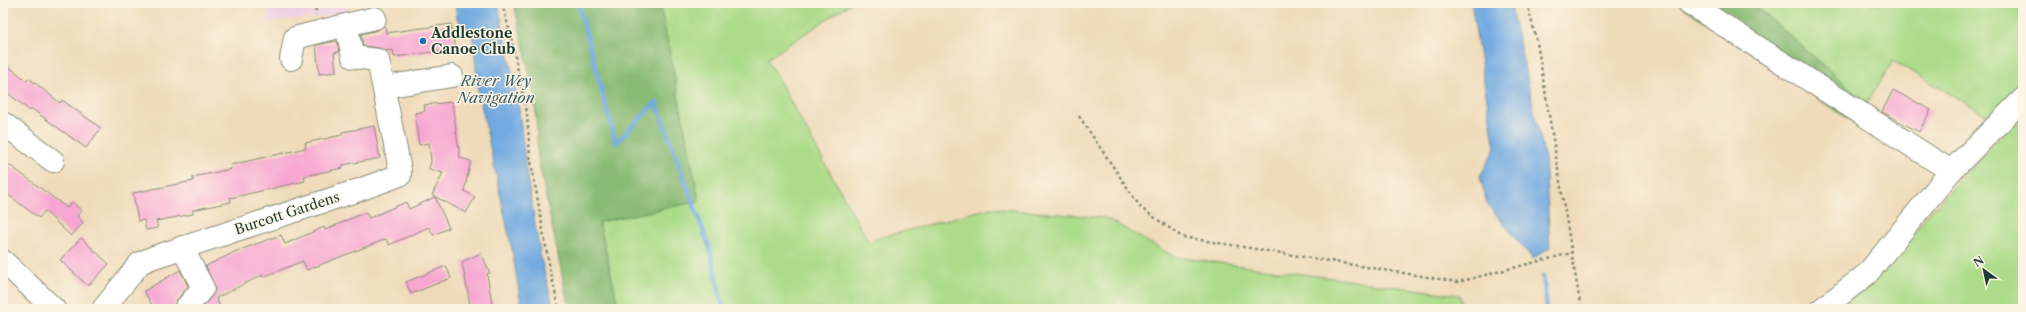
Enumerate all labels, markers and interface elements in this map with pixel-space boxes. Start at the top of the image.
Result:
place label: Addlestone Canoe Club [430,24,515,58]
marker: Addlestone Canoe Club [418,36,428,46]
water label: River Wey Navigation [456,71,535,107]
street label: Burcott Gardens [232,188,342,238]
north arrow [1964,250,2004,290]
text: N [1971,253,1987,270]

